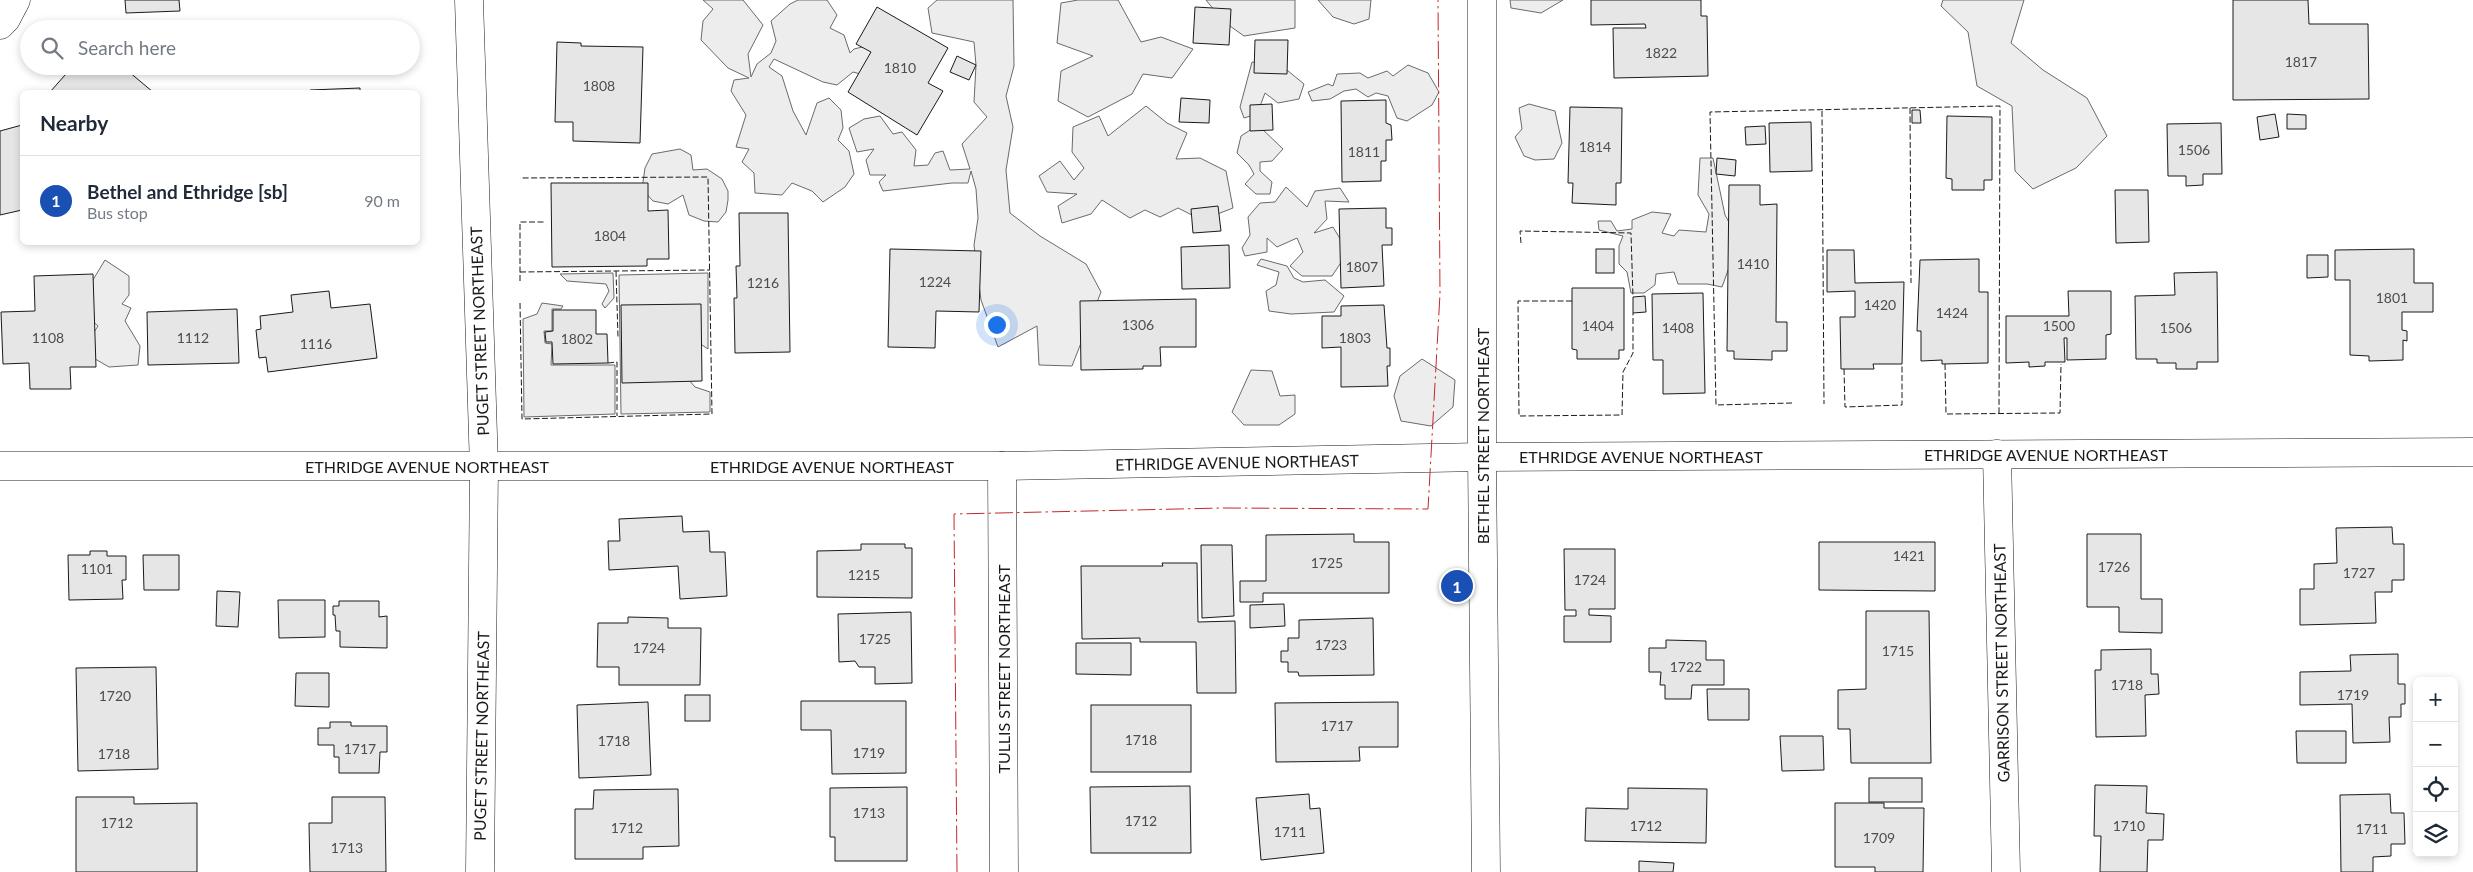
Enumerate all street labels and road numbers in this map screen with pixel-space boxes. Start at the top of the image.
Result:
street label: PUGET STREET NORTHEAST [466,225,492,436]
street label: BETHEL STREET NORTHEAST [1473,327,1492,544]
street label: ETHRIDGE AVENUE NORTHEAST [1924,445,2169,464]
street label: ETHRIDGE AVENUE NORTHEAST [1519,447,1764,466]
street label: ETHRIDGE AVENUE NORTHEAST [1115,450,1360,474]
street label: ETHRIDGE AVENUE NORTHEAST [305,457,550,476]
street label: ETHRIDGE AVENUE NORTHEAST [710,457,955,476]
street label: GARRISON STREET NORTHEAST [1989,543,2013,783]
street label: TULLIS STREET NORTHEAST [994,564,1013,774]
street label: PUGET STREET NORTHEAST [470,631,492,841]

